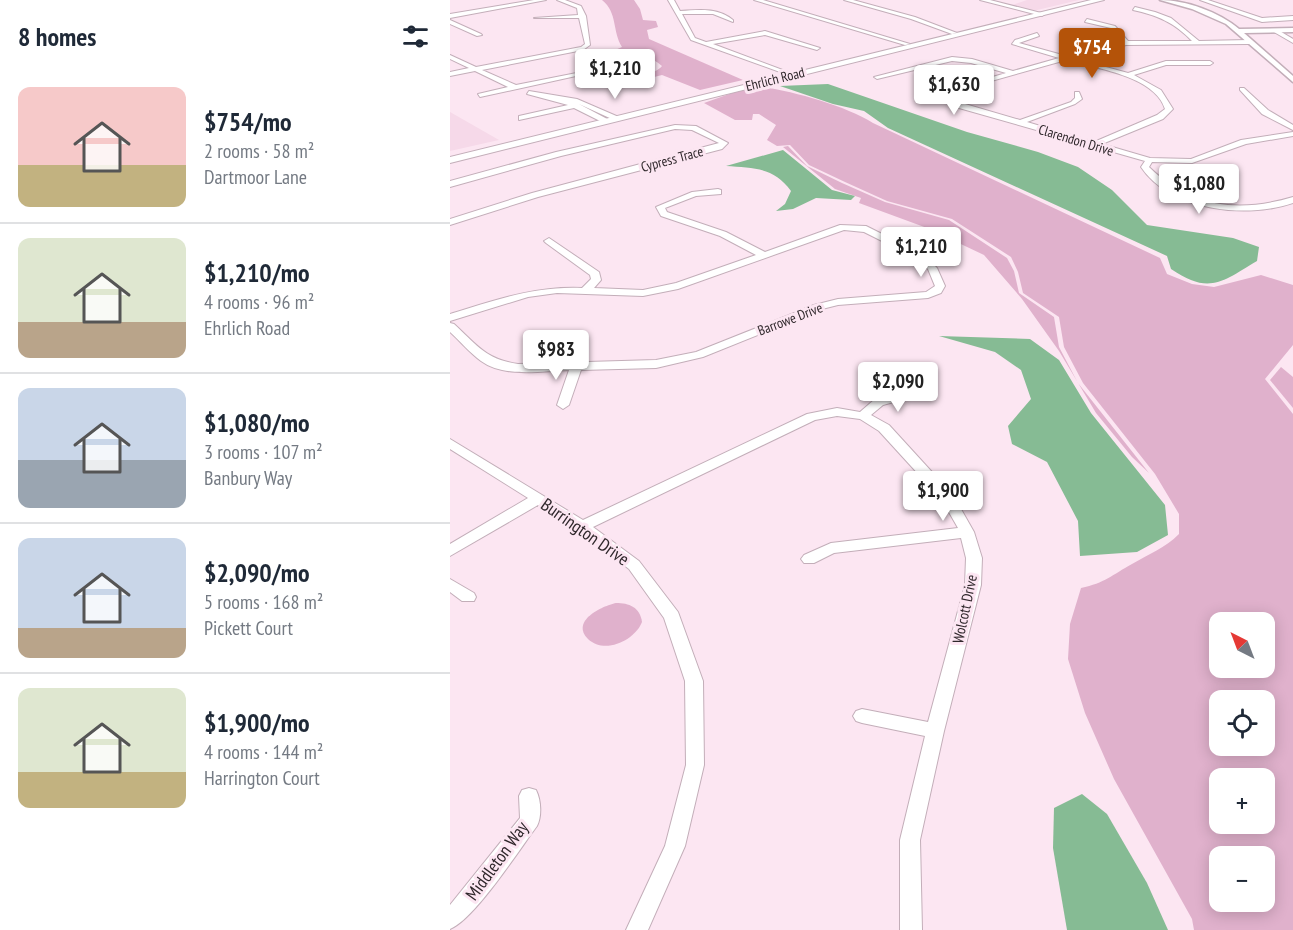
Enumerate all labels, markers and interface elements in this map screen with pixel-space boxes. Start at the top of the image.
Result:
text: 8 homes [18,20,96,53]
icon: filters [399,20,432,53]
pin: $754 [1056,28,1128,79]
text: $754 [1073,34,1111,60]
pin: $1,210 [566,49,664,100]
text: $1,210 [589,55,641,81]
street label: Ehrlich Road [744,63,806,95]
pin: $1,630 [905,65,1003,116]
text: $1,630 [928,71,980,97]
text: $754/mo [204,105,292,138]
icon: home [66,111,138,183]
street label: Clarendon Drive [1036,120,1116,160]
text: 2 rooms · 58 m² [204,138,314,164]
street label: Cypress Trace [639,142,705,176]
text: Dartmoor Lane [204,164,307,190]
pin: $1,080 [1150,164,1248,215]
text: $1,080 [1173,170,1225,196]
pin: $1,210 [872,227,970,278]
text: $1,210 [895,233,947,259]
text: $1,210/mo [204,256,310,289]
icon: home [66,262,138,334]
text: 4 rooms · 96 m² [204,289,314,315]
street label: Barrowe Drive [755,298,825,340]
text: Ehrlich Road [204,315,290,341]
pin: $983 [520,330,592,381]
text: $983 [537,336,575,362]
pin: $2,090 [849,362,947,413]
text: $2,090 [872,368,924,394]
text: $1,080/mo [204,406,310,439]
icon: home [66,412,138,484]
text: 3 rooms · 107 m² [204,439,323,465]
text: Banbury Way [204,465,292,491]
pin: $1,900 [894,471,992,522]
text: $1,900 [917,477,969,503]
street label: Burrington Drive [537,493,634,570]
text: $2,090/mo [204,556,310,589]
icon: home [66,562,138,634]
street label: Wolcott Drive [948,573,981,645]
text: 5 rooms · 168 m² [204,589,323,615]
north arrow [1209,612,1275,678]
map controls [1209,612,1275,912]
text: Pickett Court [204,615,293,641]
button: locate [1209,690,1275,756]
text: $1,900/mo [204,706,310,739]
icon: home [66,712,138,784]
text: 4 rooms · 144 m² [204,739,323,765]
text: Harrington Court [204,765,320,791]
button: + [1209,768,1275,834]
street label: Middleton Way [460,817,533,905]
button: − [1209,846,1275,912]

